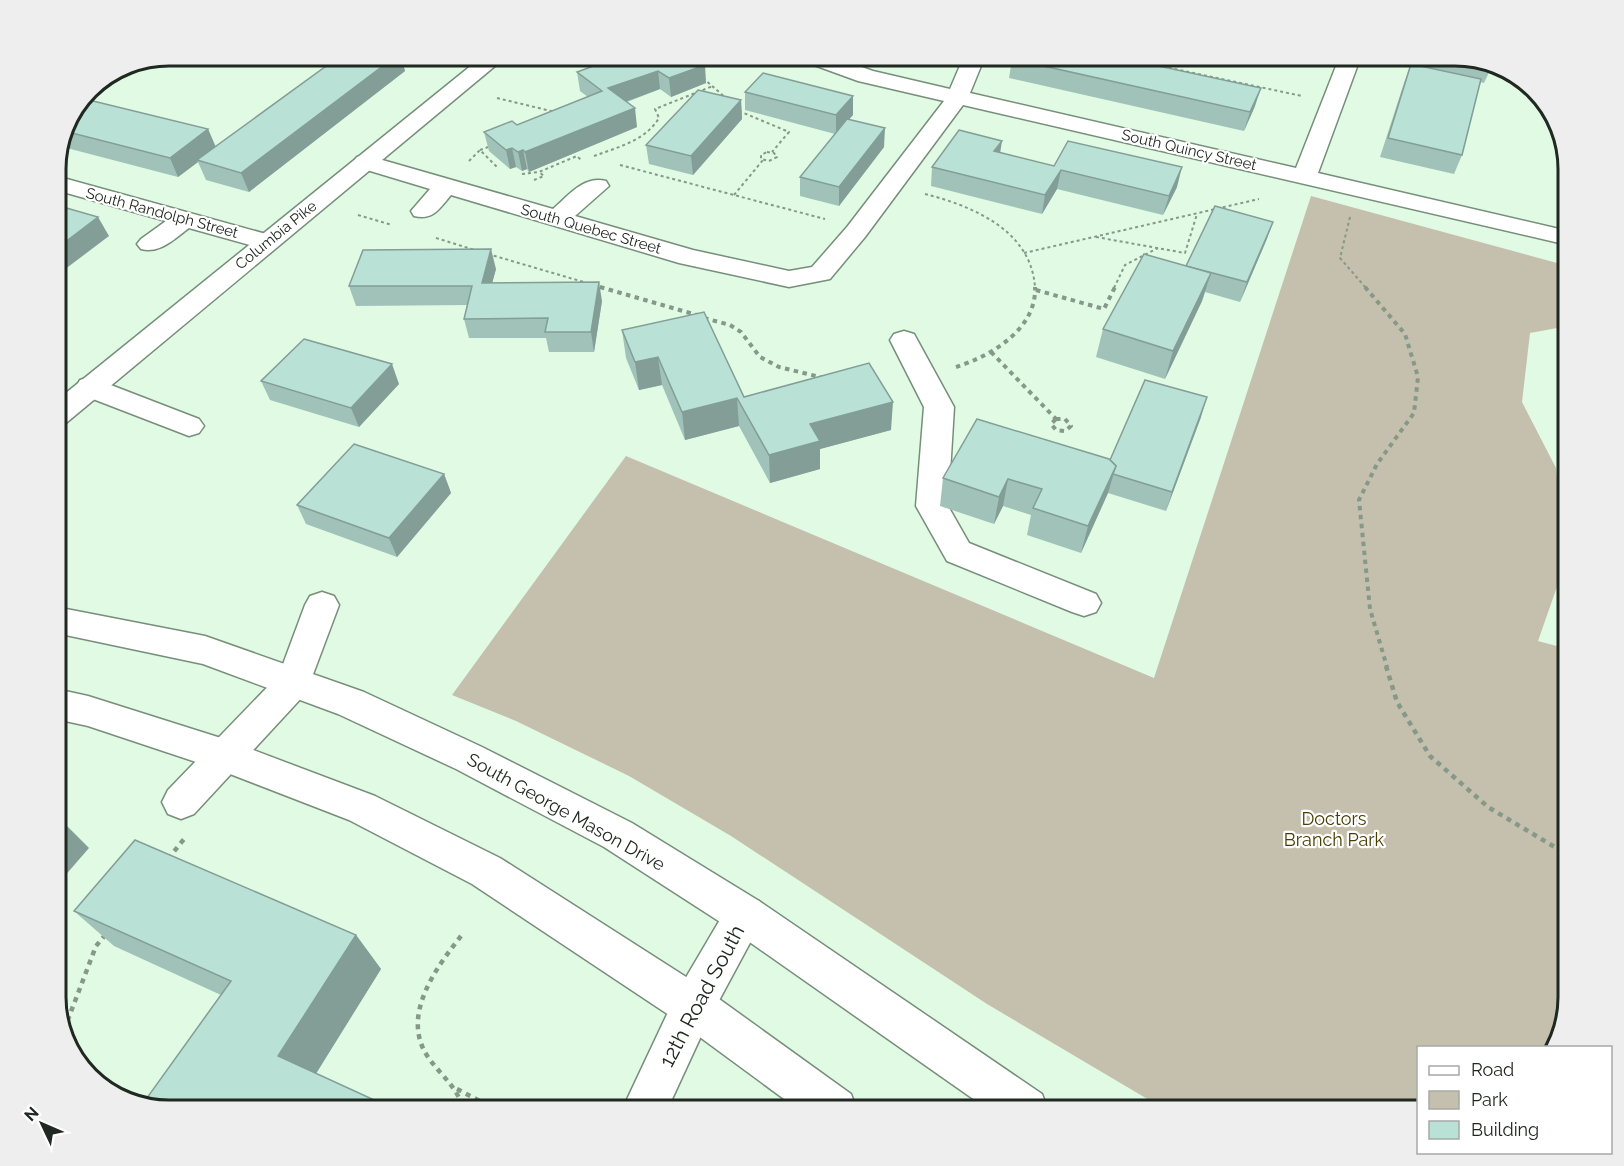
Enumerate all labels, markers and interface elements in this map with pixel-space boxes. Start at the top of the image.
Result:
street label: South Quincy Street [1120,126,1258,174]
street label: South Randolph Street [84,184,240,242]
street label: Columbia Pike [232,197,320,273]
street label: South Quebec Street [519,200,663,258]
street label: South George Mason Drive [464,748,669,875]
park label: Doctors Branch Park [1284,808,1385,850]
street label: 12th Road South [654,920,750,1071]
legend [1417,1046,1612,1154]
text: Road [1471,1059,1514,1080]
text: Park [1471,1089,1508,1110]
north arrow [12,1094,72,1154]
text: N [20,1103,43,1125]
text: Building [1471,1119,1539,1140]

